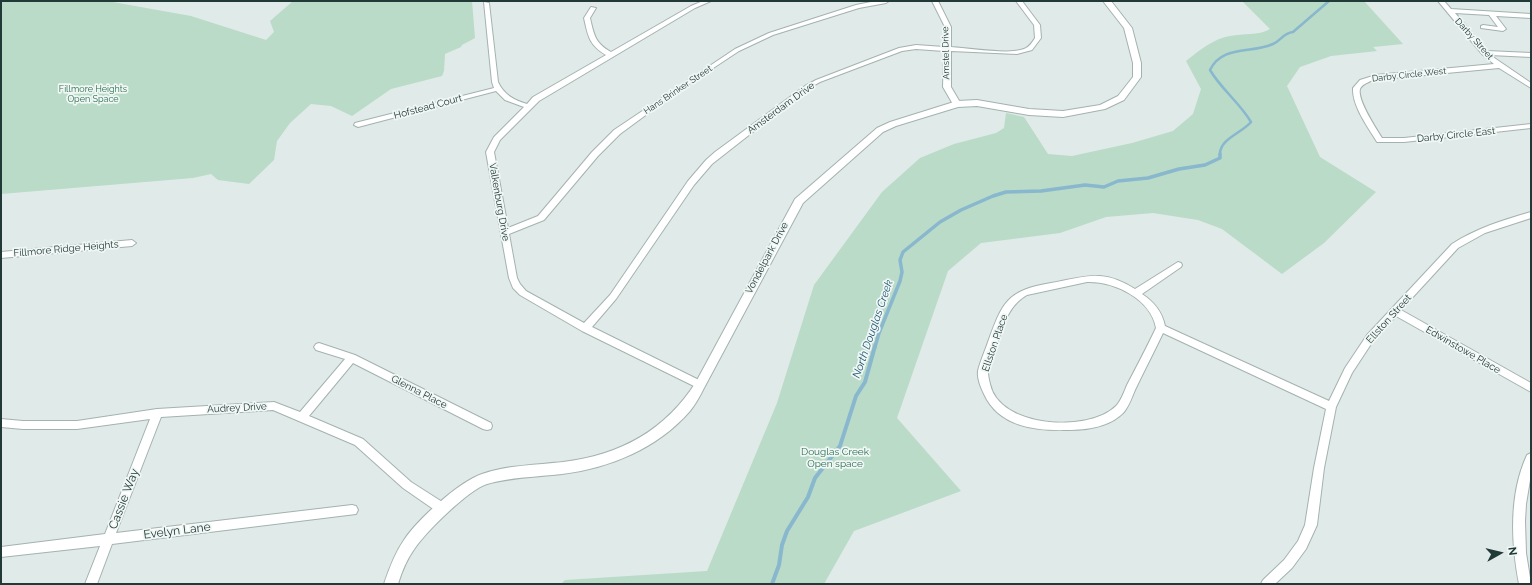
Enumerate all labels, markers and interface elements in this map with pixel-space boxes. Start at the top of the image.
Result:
street label: Darby Street [1453,16,1495,62]
street label: Amstel Drive [940,26,952,80]
street label: Hans Brinker Street [642,63,714,117]
street label: Darby Circle West [1371,66,1447,84]
street label: Amsterdam Drive [745,79,817,137]
park label: Fillmore Heights Open Space [59,84,127,105]
street label: Hofstead Court [393,92,463,122]
street label: Darby Circle East [1416,125,1496,145]
street label: Valkenburg Drive [486,162,512,242]
street label: Vondelpark Drive [743,220,791,296]
street label: Fillmore Ridge Heights [13,238,119,260]
water label: North Douglas Creek [850,278,896,380]
street label: Ellston Street [1364,292,1414,346]
street label: Ellston Place [980,313,1010,373]
street label: Edwinstowe Place [1424,324,1502,376]
street label: Glenna Place [389,373,449,411]
street label: Audrey Drive [207,400,267,416]
park label: Douglas Creek Open space [801,446,869,470]
street label: Cassie Way [106,467,142,531]
street label: Evelyn Lane [143,520,211,542]
north arrow [1480,533,1520,573]
text: N [1505,546,1519,556]

